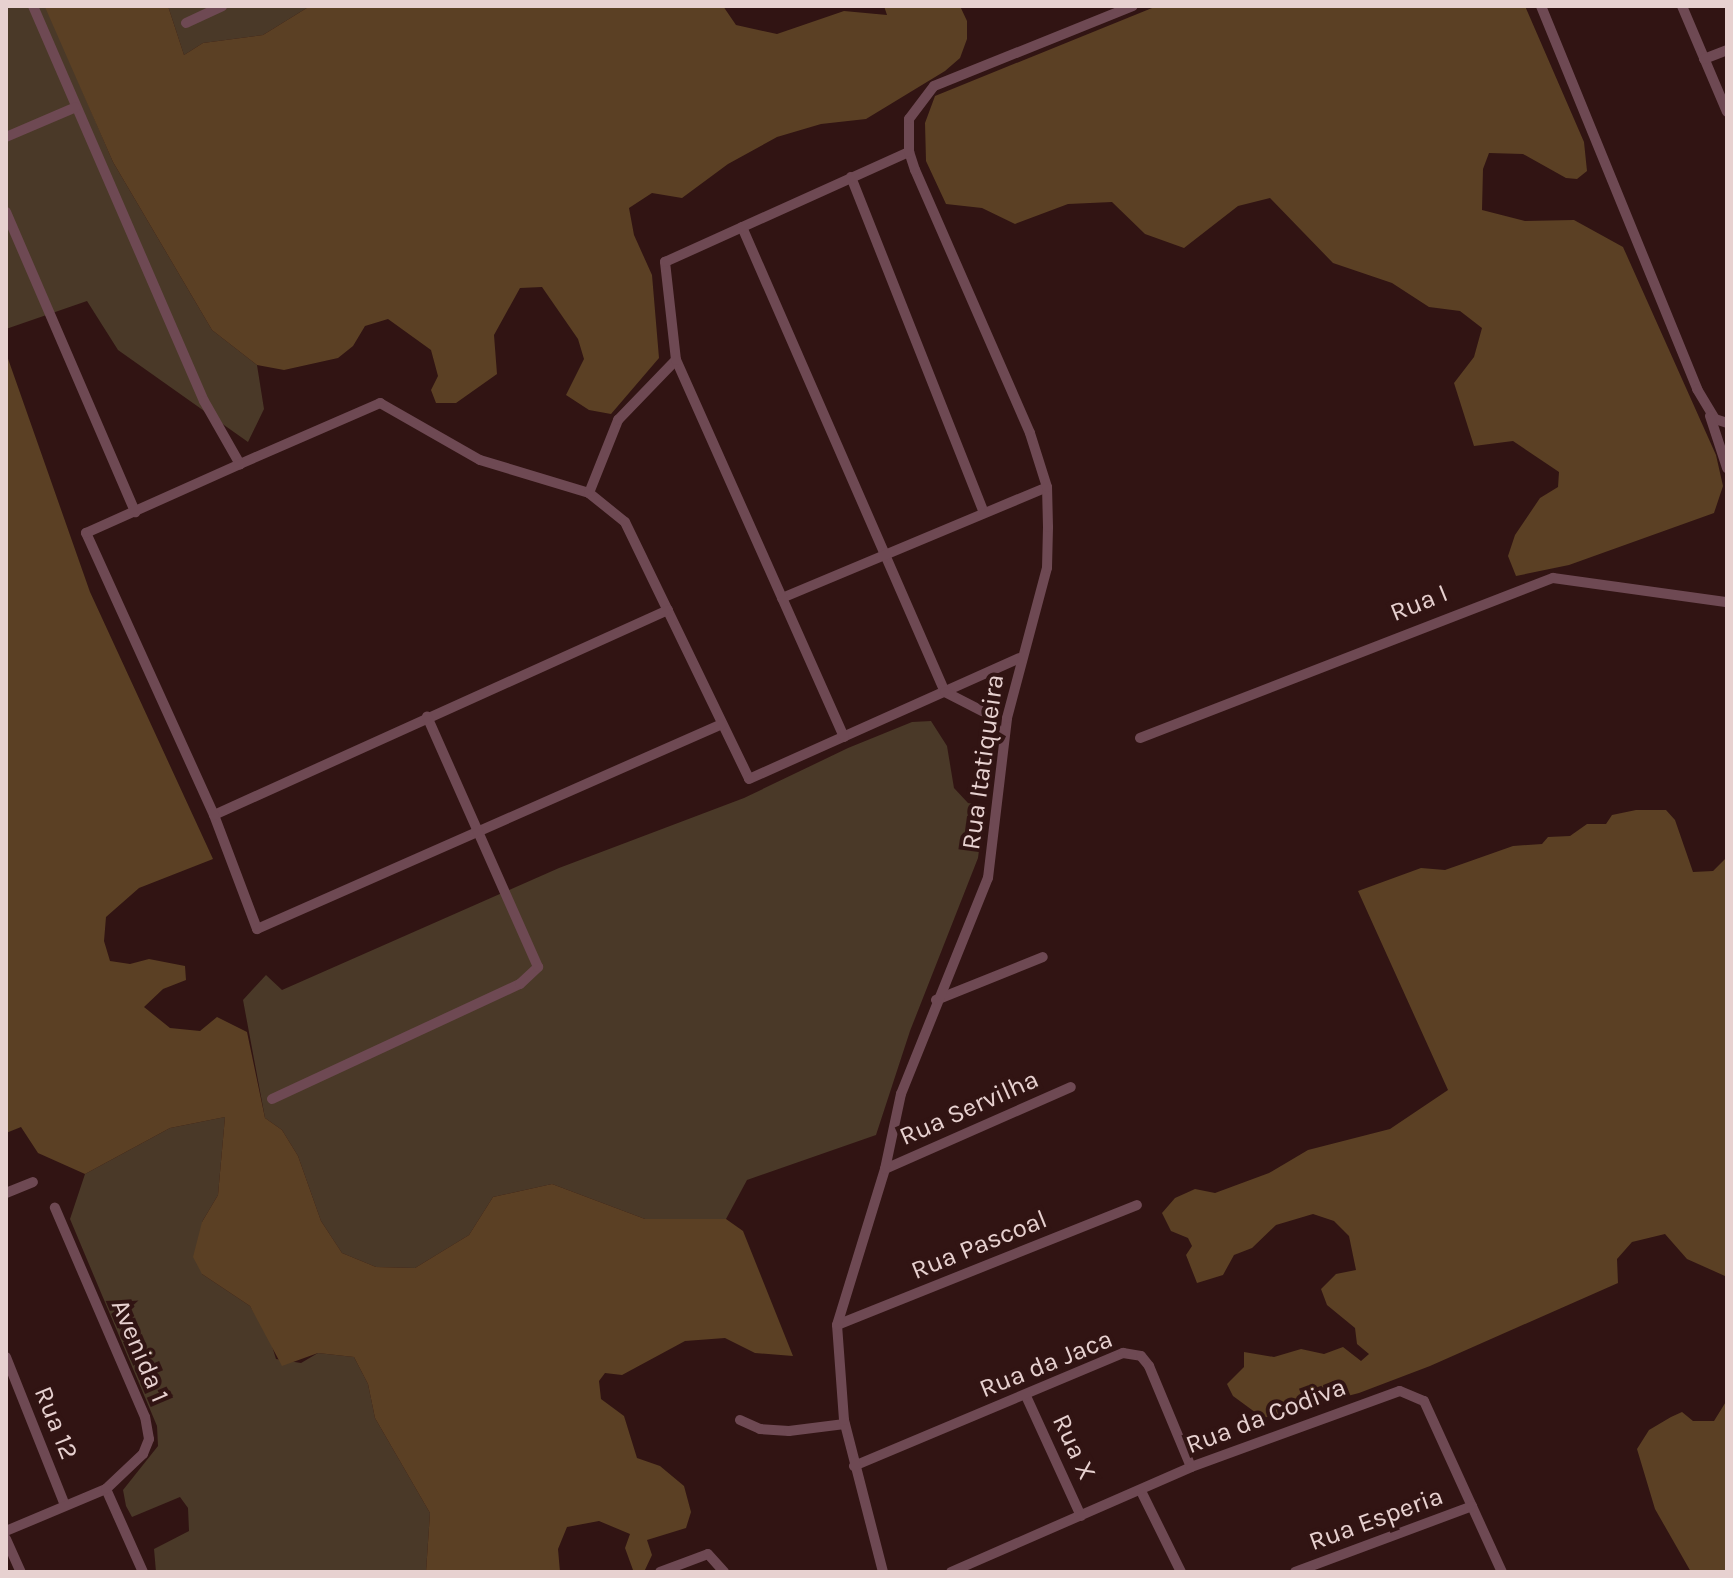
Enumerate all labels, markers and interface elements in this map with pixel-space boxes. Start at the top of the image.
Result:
street label: Rua I [1386,577,1452,629]
street label: Rua Itatiqueira [955,672,1011,852]
street label: Rua Servilha [895,1064,1043,1152]
street label: Rua Pascoal [907,1204,1051,1286]
street label: Avenida 1 [104,1295,176,1407]
street label: Rua da Jaca [975,1323,1117,1405]
street label: Rua da Codiva [1182,1371,1350,1461]
street label: Rua 12 [27,1382,85,1464]
street label: Rua X [1045,1409,1103,1485]
street label: Rua Esperia [1305,1480,1447,1558]

